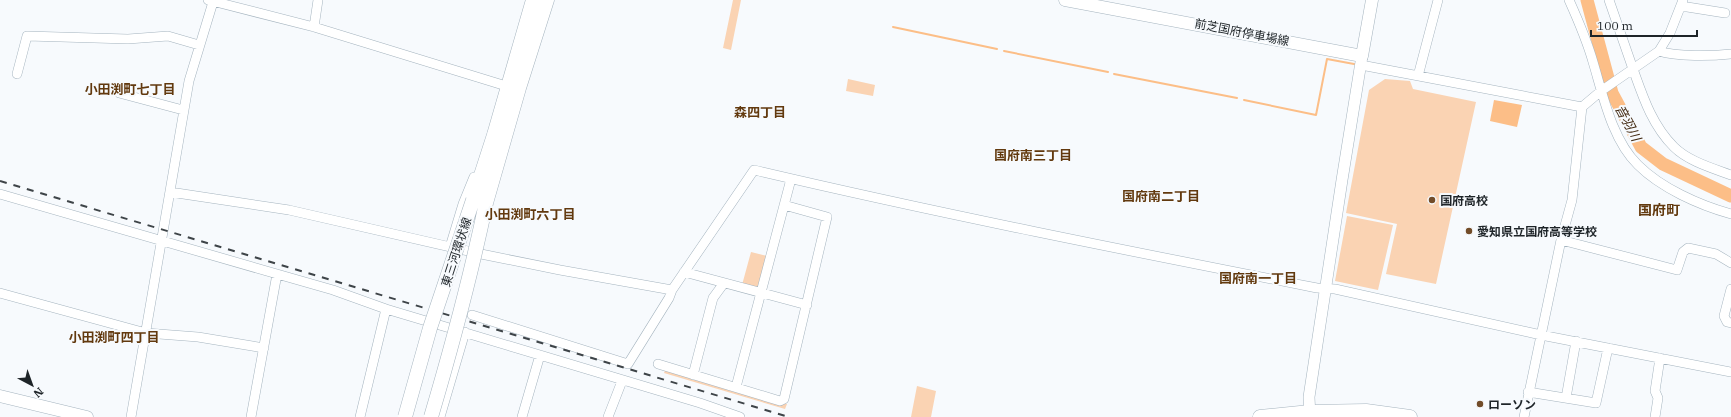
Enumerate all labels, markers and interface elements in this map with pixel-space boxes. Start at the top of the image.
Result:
scale bar [1591,12,1697,38]
street label: 前芝国府停車場線 [1193,15,1291,49]
text: 100 m [1597,18,1633,33]
district label: 小田渕町七丁目 [84,81,176,98]
water label: 音羽川 [1611,102,1646,146]
district label: 森四丁目 [734,104,786,121]
district label: 国府南三丁目 [994,147,1072,164]
district label: 国府南二丁目 [1122,188,1200,205]
place label: 国府高校 [1440,193,1488,208]
marker: 国府高校 [1427,195,1437,205]
district label: 国府町 [1638,201,1680,219]
district label: 小田渕町六丁目 [484,206,576,223]
street label: 東三河環状線 [438,215,474,289]
place label: 愛知県立国府高等学校 [1477,224,1597,239]
marker: 愛知県立国府高等学校 [1464,226,1474,236]
district label: 国府南一丁目 [1219,270,1297,287]
district label: 小田渕町四丁目 [68,329,160,346]
north arrow [12,365,52,405]
text: N [30,384,46,401]
place label: ローソン [1488,397,1536,412]
marker: ローソン [1475,399,1485,409]

